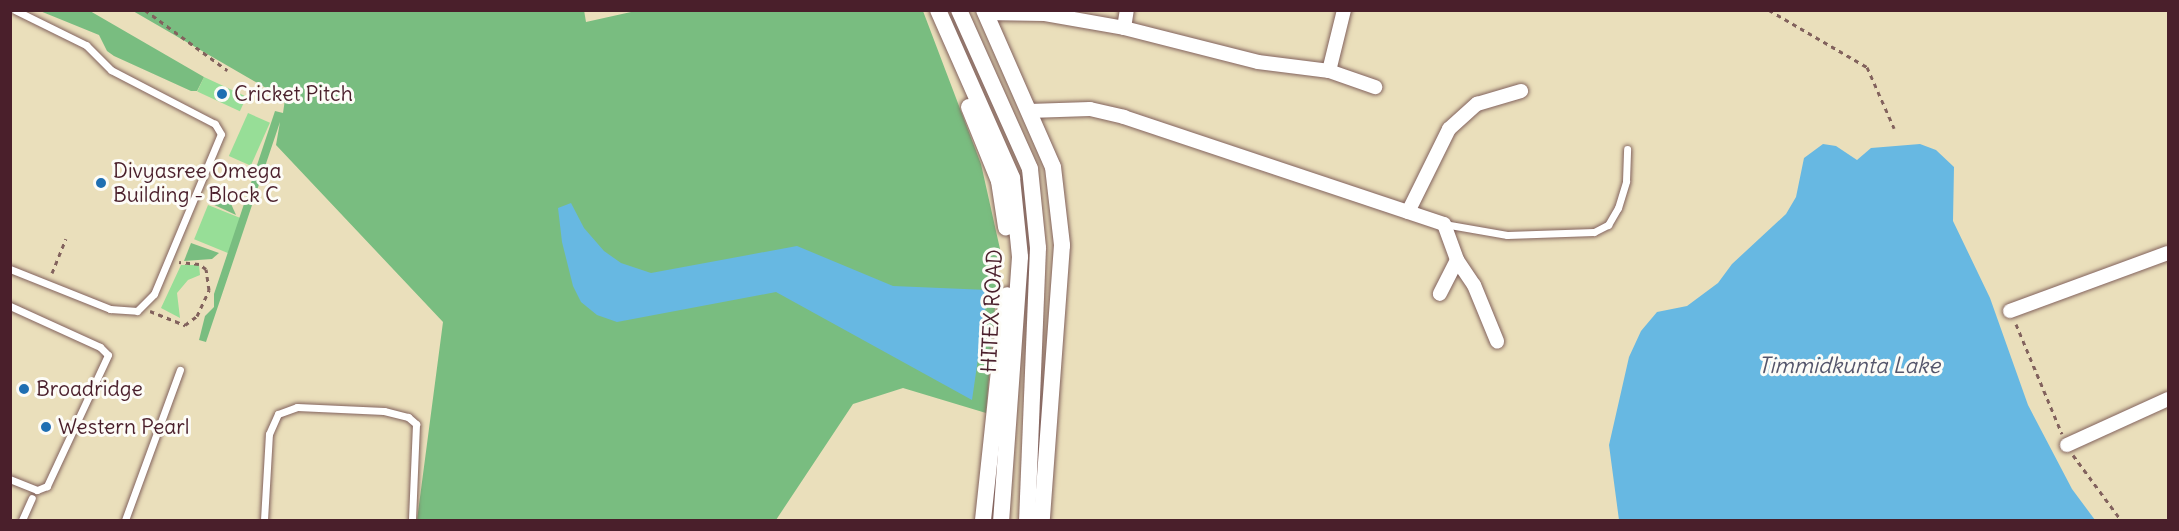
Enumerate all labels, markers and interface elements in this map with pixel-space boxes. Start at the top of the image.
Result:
place label: Cricket Pitch [234,81,353,107]
marker: Cricket Pitch [215,87,229,101]
place label: Divyasree Omega Building - Block C [113,158,282,208]
marker: Divyasree Omega Building - Block C [94,176,108,190]
street label: HITEX ROAD [976,249,1008,373]
water label: Timmidkunta Lake [1758,353,1940,379]
place label: Broadridge [36,376,143,402]
marker: Broadridge [17,382,31,396]
place label: Western Pearl [58,414,189,440]
marker: Western Pearl [39,420,53,434]

